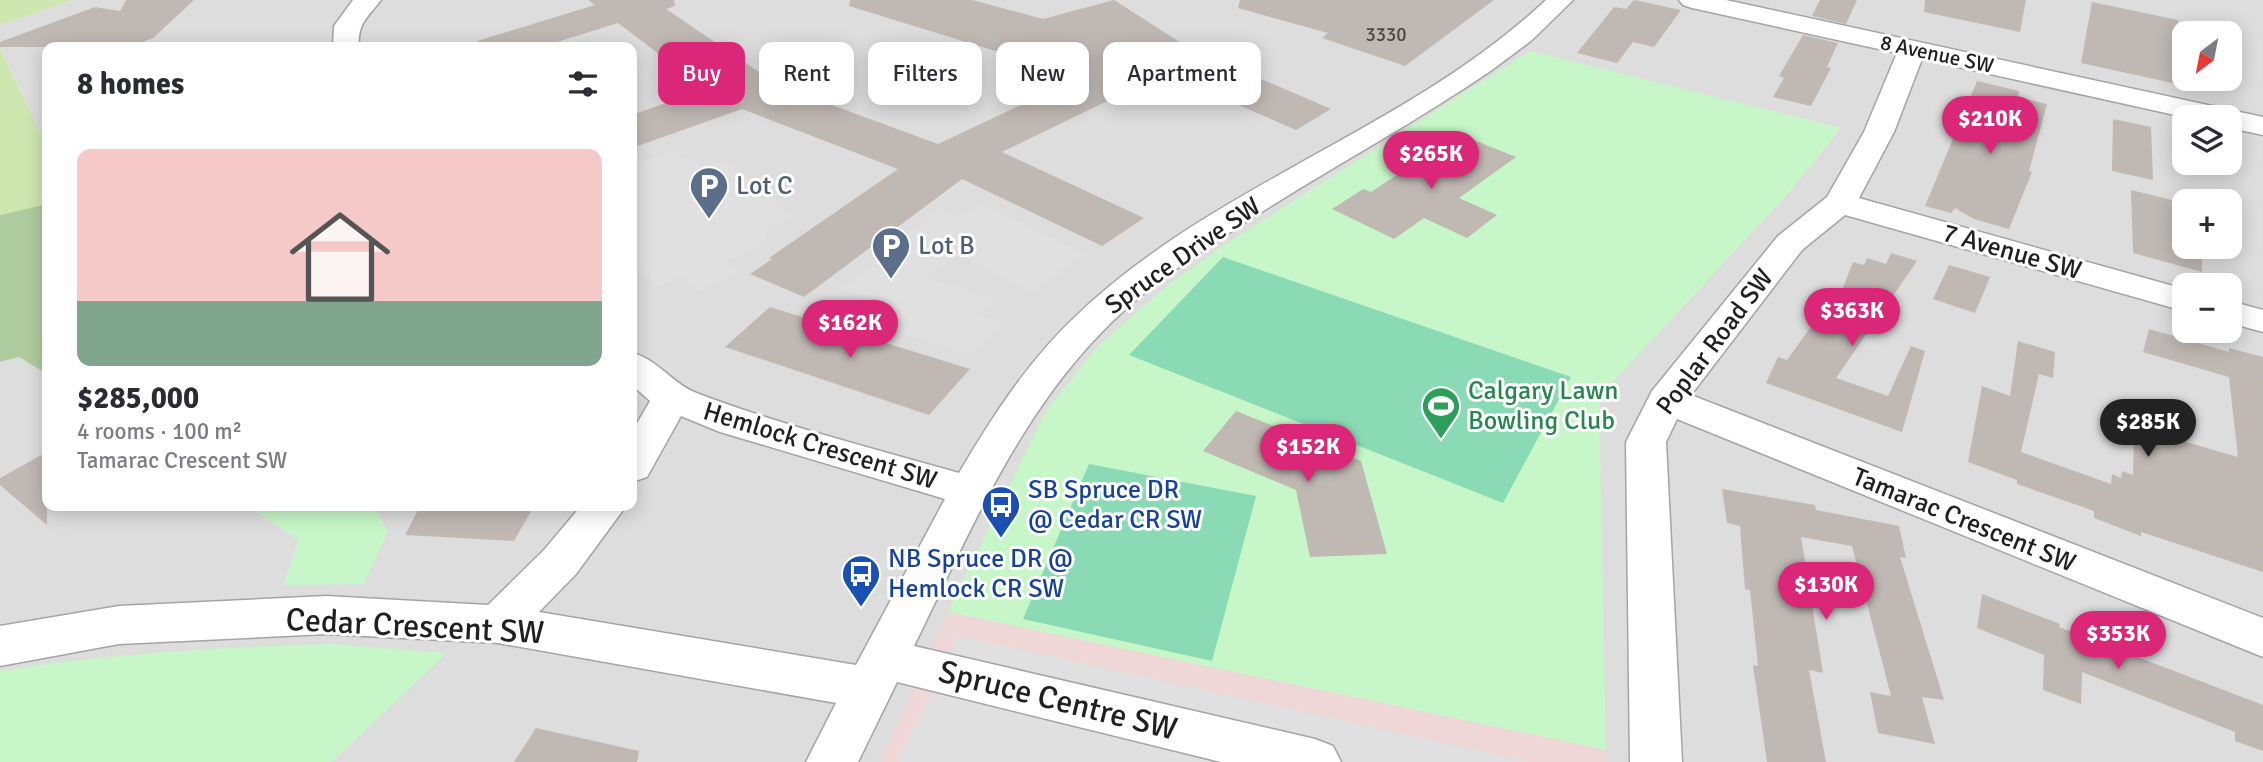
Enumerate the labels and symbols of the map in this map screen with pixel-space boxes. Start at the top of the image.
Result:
north arrow [2172,21,2242,91]
house number: 3330 [1365,23,1407,47]
street label: 8 Avenue SW [1878,29,1996,79]
pin: $210K [1941,96,2039,156]
pin: $265K [1382,132,1480,191]
parking icon: Lot C [688,165,730,220]
place label: Lot C [736,170,793,202]
street label: Spruce Drive SW [1099,191,1267,321]
street label: 7 Avenue SW [1939,217,2085,287]
parking icon: Lot B [870,225,912,280]
place label: Lot B [918,230,975,262]
street label: Poplar Road SW [1650,263,1780,421]
pin: $363K [1803,288,1901,348]
pin: $162K [801,300,899,360]
place label: Calgary Lawn Bowling Club [1468,375,1618,437]
sports icon: Calgary Lawn Bowling Club [1420,385,1462,440]
street label: Hemlock Crescent SW [699,395,941,497]
pin: $285K [2099,400,2197,459]
pin: $152K [1259,424,1357,484]
street label: Tamarac Crescent SW [1848,461,2080,579]
place label: SB Spruce DR @ Cedar CR SW [1028,474,1202,536]
bus stop icon: SB Spruce DR @ Cedar CR SW [980,484,1022,539]
place label: NB Spruce DR @ Hemlock CR SW [888,543,1073,605]
bus stop icon: NB Spruce DR @ Hemlock CR SW [840,553,882,608]
pin: $130K [1777,562,1875,622]
street label: Cedar Crescent SW [285,600,545,652]
pin: $353K [2069,612,2167,671]
street label: Spruce Centre SW [935,652,1181,748]

